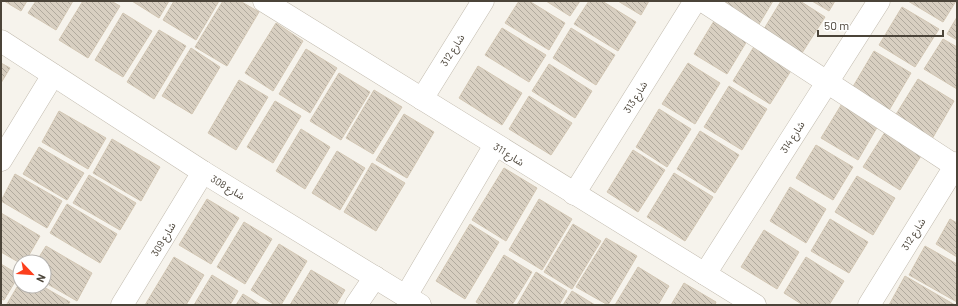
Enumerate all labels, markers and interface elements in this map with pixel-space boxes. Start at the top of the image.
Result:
scale bar [818,12,943,38]
text: 50 m [824,18,849,32]
street label: شارع 312 [438,32,468,69]
street label: شارع 313 [621,79,651,116]
street label: شارع 314 [777,119,808,156]
street label: شارع 311 [491,140,527,170]
street label: شارع 308 [208,172,247,204]
street label: شارع 312 [899,216,929,253]
street label: شارع 309 [148,220,180,259]
north arrow [12,254,52,294]
text: N [34,272,49,285]

